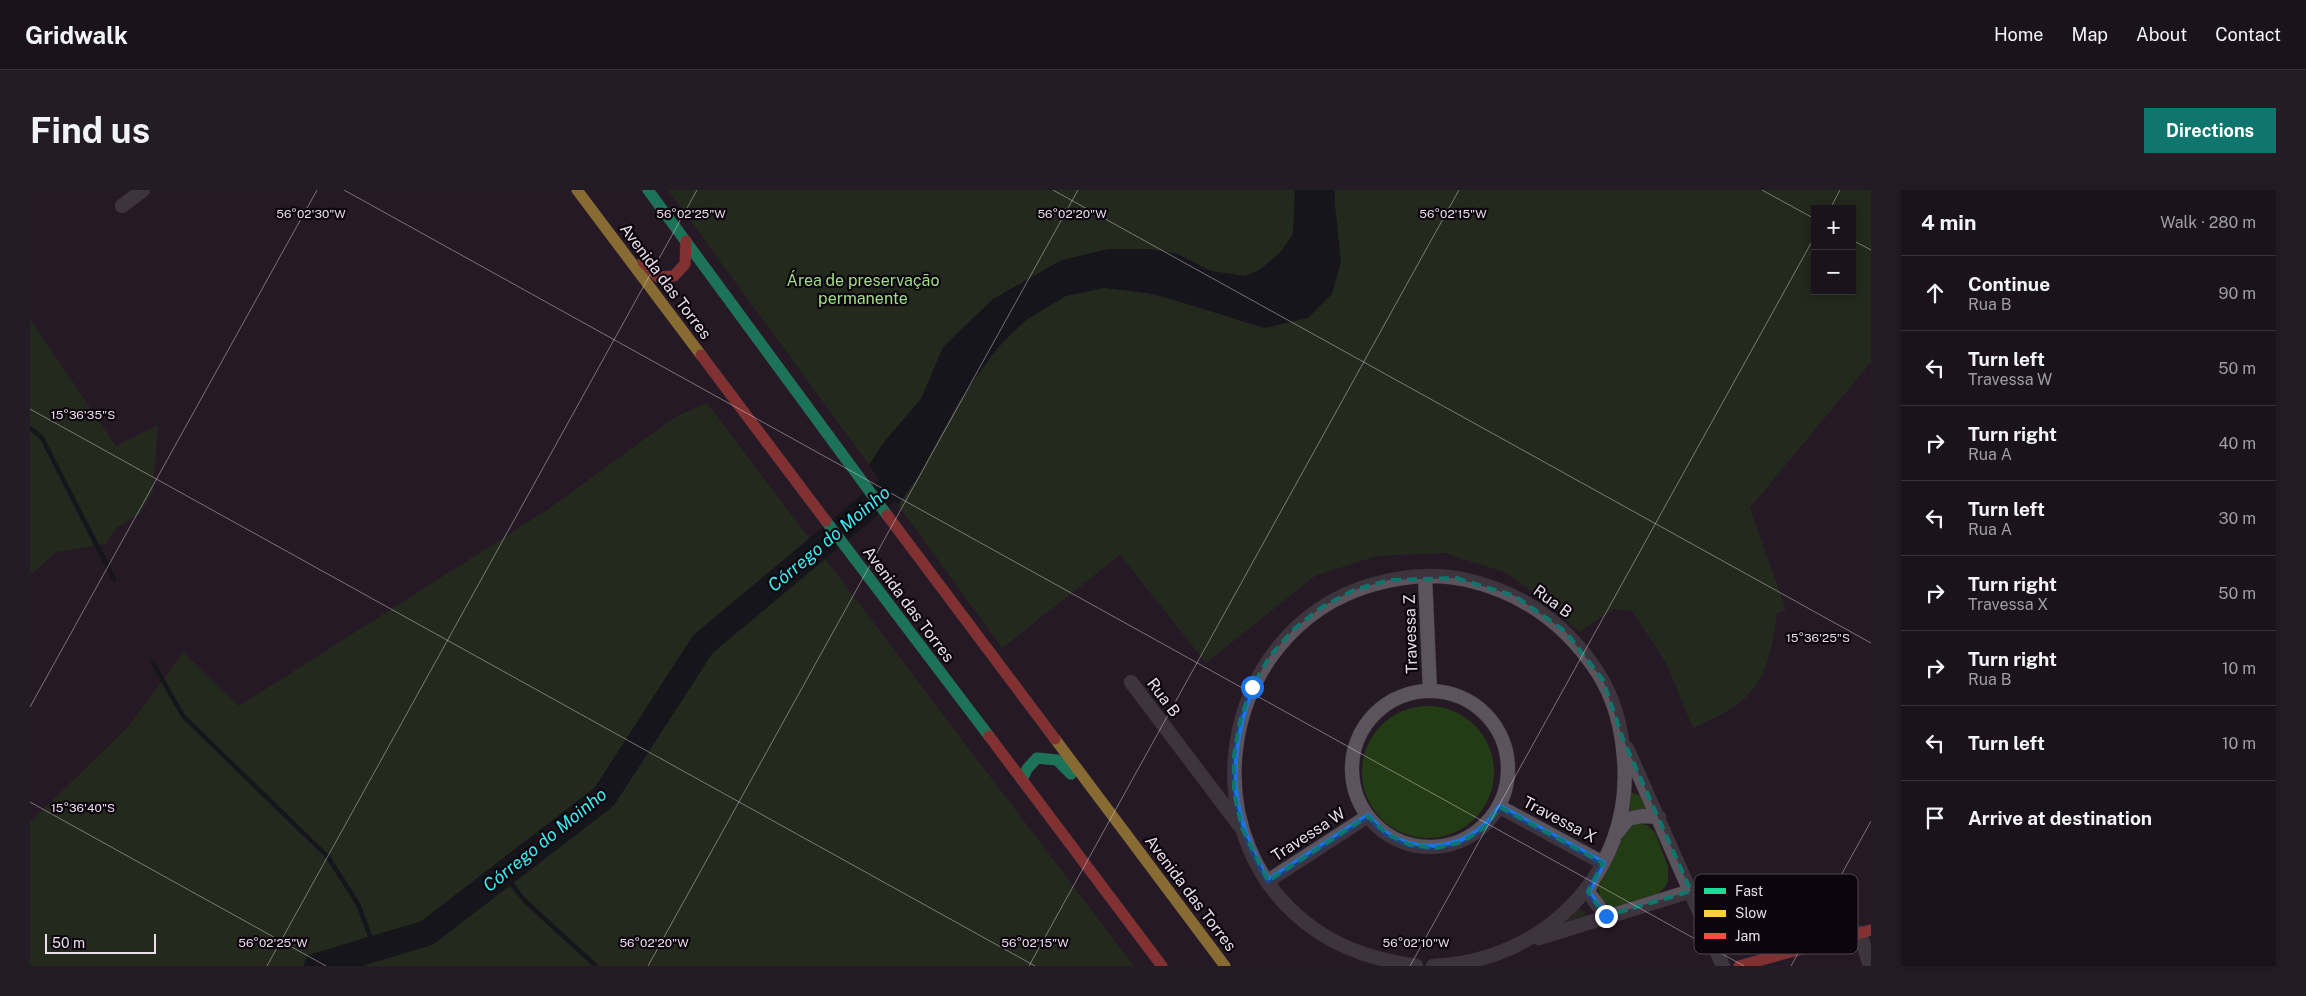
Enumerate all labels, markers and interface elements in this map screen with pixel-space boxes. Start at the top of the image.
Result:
text: Gridwalk [25,21,128,49]
text: Home [1994,24,2044,45]
text: Map [2072,24,2108,45]
text: About [2136,24,2187,45]
text: Contact [2215,24,2281,45]
button: Directions [2144,108,2276,153]
text: Find us [30,110,150,151]
map controls [1811,205,1856,295]
button: + [1811,205,1856,250]
text: 56°02'30"W [276,207,346,221]
text: 56°02'25"W [656,207,726,221]
text: 56°02'20"W [1037,207,1107,221]
text: 56°02'15"W [1419,207,1487,221]
text: 4 min [1921,210,1976,235]
text: Walk · 280 m [2160,213,2256,232]
street label: Avenida das Torres [616,220,715,343]
button: − [1811,250,1856,295]
park label: Área de preservação permanente [787,270,939,308]
text: Continue [1968,273,2050,295]
icon: ahead [1921,279,1949,307]
text: 90 m [2219,284,2256,303]
text: Rua B [1968,295,2011,314]
text: Turn left [1968,348,2045,370]
icon: left [1921,354,1949,382]
text: 50 m [2218,359,2256,378]
text: Travessa W [1968,370,2052,389]
text: 15°36'35"S [51,408,115,422]
text: Turn right [1968,423,2057,445]
icon: right [1921,429,1949,457]
text: 40 m [2218,434,2256,453]
text: Rua A [1968,445,2012,464]
water label: Córrego do Moinho [763,481,894,596]
text: Turn left [1968,498,2045,520]
icon: left [1921,504,1949,532]
text: 30 m [2219,509,2256,528]
text: Rua A [1968,520,2012,539]
street label: Avenida das Torres [859,543,958,666]
text: Turn right [1968,573,2057,595]
icon: right [1921,579,1949,607]
street label: Rua B [1530,581,1576,622]
text: 50 m [2218,584,2256,603]
street label: Travessa Z [1400,594,1421,674]
text: Travessa X [1968,595,2048,614]
text: 15°36'25"S [1786,631,1850,645]
text: Turn right [1968,648,2057,670]
icon: right [1921,654,1949,682]
text: 10 m [2222,659,2256,678]
text: Rua B [1968,670,2011,689]
street label: Rua B [1143,674,1184,720]
route start [1241,676,1264,699]
icon: left [1921,729,1949,757]
text: Turn left [1968,732,2045,754]
text: 10 m [2222,734,2256,753]
water label: Córrego do Moinho [479,783,611,896]
street label: Travessa X [1520,792,1600,847]
text: 15°36'40"S [51,801,115,815]
street label: Travessa W [1268,804,1349,865]
icon: arrive [1921,804,1949,832]
text: Arrive at destination [1968,807,2152,829]
street label: Avenida das Torres [1141,832,1240,955]
legend [1694,874,1858,954]
text: Fast [1735,883,1763,899]
route end [1595,905,1618,928]
text: Slow [1735,905,1767,921]
text: Jam [1735,928,1760,944]
scale bar [45,931,156,954]
text: 50 m [52,935,85,951]
text: 56°02'25"W [238,936,308,950]
text: 56°02'20"W [619,936,689,950]
text: 56°02'15"W [1001,936,1069,950]
text: 56°02'10"W [1383,936,1450,950]

